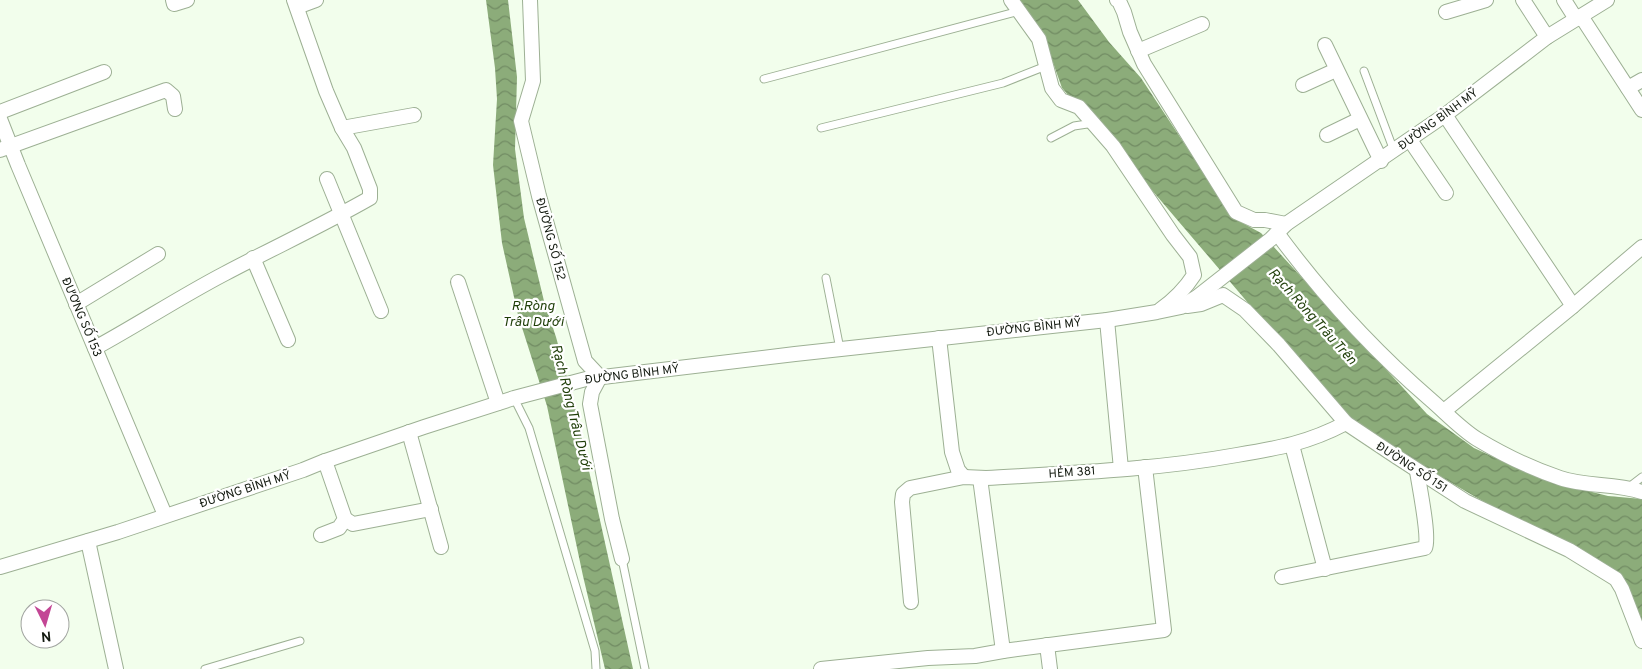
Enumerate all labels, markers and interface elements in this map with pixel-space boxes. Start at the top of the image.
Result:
street label: ĐƯỜNG BÌNH MỸ [1395,85,1482,154]
street label: ĐƯỜNG SỐ 152 [531,196,571,282]
water label: Rạch Ròng Trâu Trên [1264,265,1360,369]
street label: ĐƯƠNG SỐ 153 [57,274,107,360]
water label: R.Ròng Trâu Dưới [502,298,565,331]
street label: ĐƯỜNG BÌNH MỸ [986,315,1083,341]
water label: Rạch Ròng Trâu Dưới [547,343,595,474]
street label: ĐƯỜNG BÌNH MỸ [584,361,681,389]
street label: ĐƯỜNG SỐ 151 [1373,437,1451,497]
street label: HẺM 381 [1048,463,1096,483]
street label: ĐƯỜNG BÌNH MỸ [198,468,293,512]
north arrow [20,599,70,649]
text: N [40,627,52,644]

